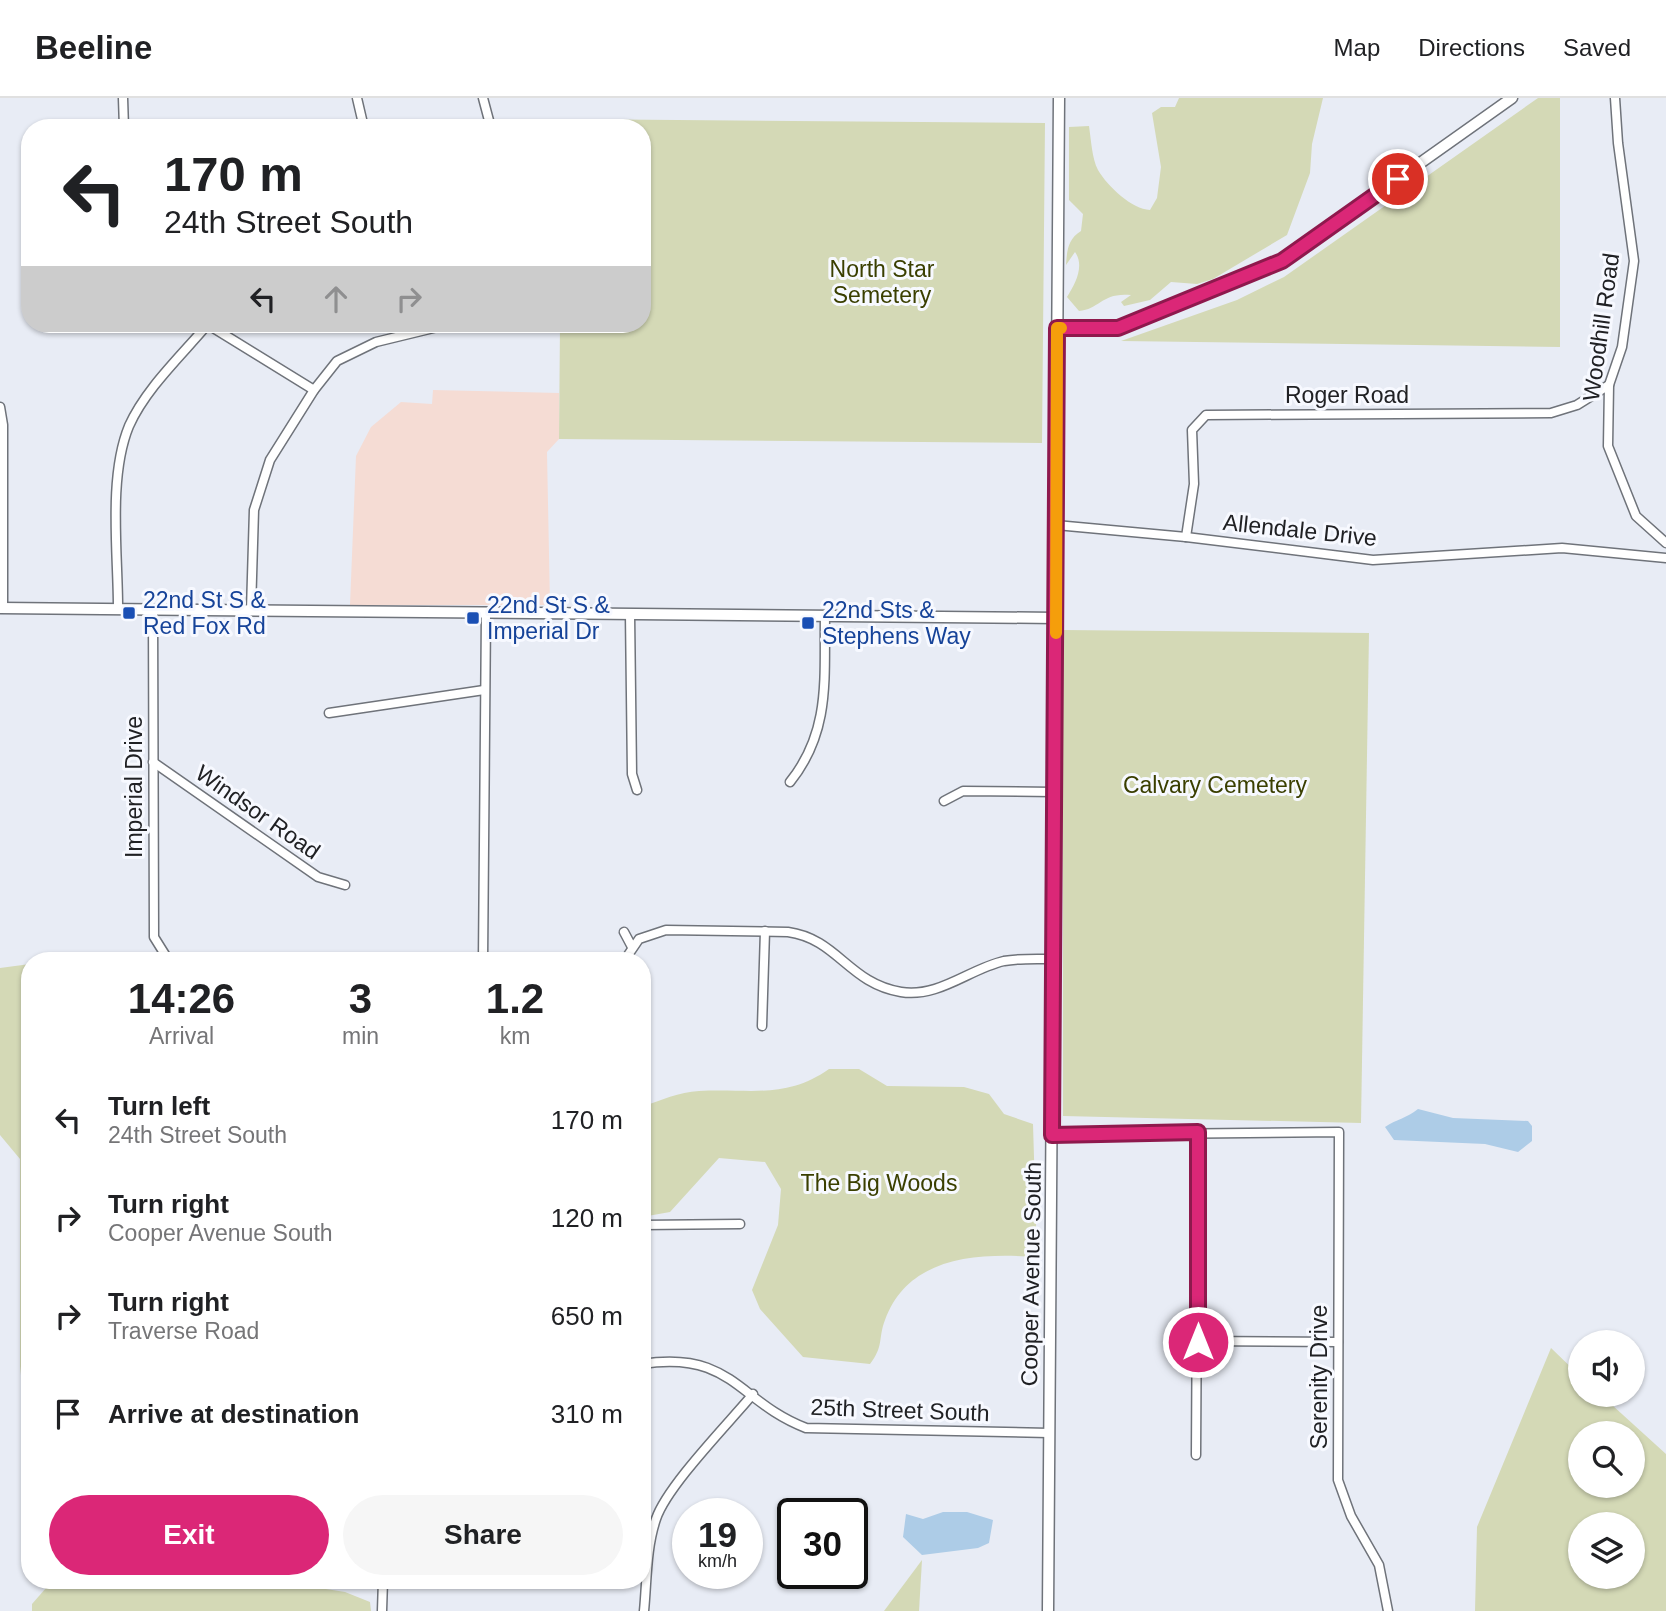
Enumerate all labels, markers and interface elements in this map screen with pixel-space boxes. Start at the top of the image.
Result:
text: Beeline [35,29,152,66]
text: Map [1334,34,1380,61]
text: Directions [1418,34,1525,61]
text: Saved [1563,34,1631,61]
icon: left [49,147,140,238]
text: 170 m [164,147,303,201]
pin [1368,149,1428,209]
icon: arrive [1379,160,1417,198]
text: 24th Street South [164,204,413,240]
street label: Woodhill Road [1578,251,1624,403]
park label: North Star Semetery [830,256,935,308]
icon: left [244,280,282,318]
icon: ahead [317,280,355,318]
icon: right [390,280,428,318]
street label: Roger Road [1285,382,1409,408]
street label: Allendale Drive [1222,509,1378,551]
place label: 22nd St S & Red Fox Rd [143,587,266,639]
place label: 22nd St S & Imperial Dr [487,592,610,644]
place label: 22nd Sts & Stephens Way [822,597,971,649]
marker: 22nd St S & Red Fox Rd [121,605,137,621]
marker: 22nd St S & Imperial Dr [465,610,481,626]
marker: 22nd Sts & Stephens Way [800,615,816,631]
street label: Imperial Drive [121,716,147,858]
street label: Windsor Road [191,760,325,864]
park label: Calvary Cemetery [1123,772,1308,798]
text: 14:26 [128,975,235,1022]
text: 3 [349,975,372,1022]
text: 1.2 [486,975,544,1022]
text: Arrival [149,1023,214,1049]
text: min [342,1023,379,1049]
text: km [500,1023,530,1049]
text: Turn left [108,1091,210,1121]
icon: left [49,1101,87,1139]
text: 170 m [551,1105,623,1135]
text: 24th Street South [108,1122,287,1148]
street label: Cooper Avenue South [1016,1161,1046,1387]
park label: The Big Woods [801,1170,957,1196]
text: Turn right [108,1189,229,1219]
icon: right [49,1199,87,1237]
text: 120 m [551,1203,623,1233]
text: Cooper Avenue South [108,1220,333,1246]
text: Turn right [108,1287,229,1317]
icon: right [49,1297,87,1335]
text: 650 m [551,1301,623,1331]
position arrow [1161,1305,1235,1379]
street label: Serenity Drive [1306,1305,1332,1449]
text: Traverse Road [108,1318,259,1344]
map controls [1568,1330,1645,1589]
button: sound [1568,1330,1645,1407]
street label: 25th Street South [810,1394,990,1426]
icon: arrive [49,1395,87,1433]
text: Arrive at destination [108,1399,359,1429]
text: 310 m [551,1399,623,1429]
button: search [1568,1421,1645,1498]
button: Exit [49,1495,329,1575]
button: Share [343,1495,623,1575]
speed limit sign: 30 [777,1498,868,1589]
button: layers [1568,1512,1645,1589]
text: 19 [698,1515,737,1554]
text: km/h [698,1551,737,1571]

